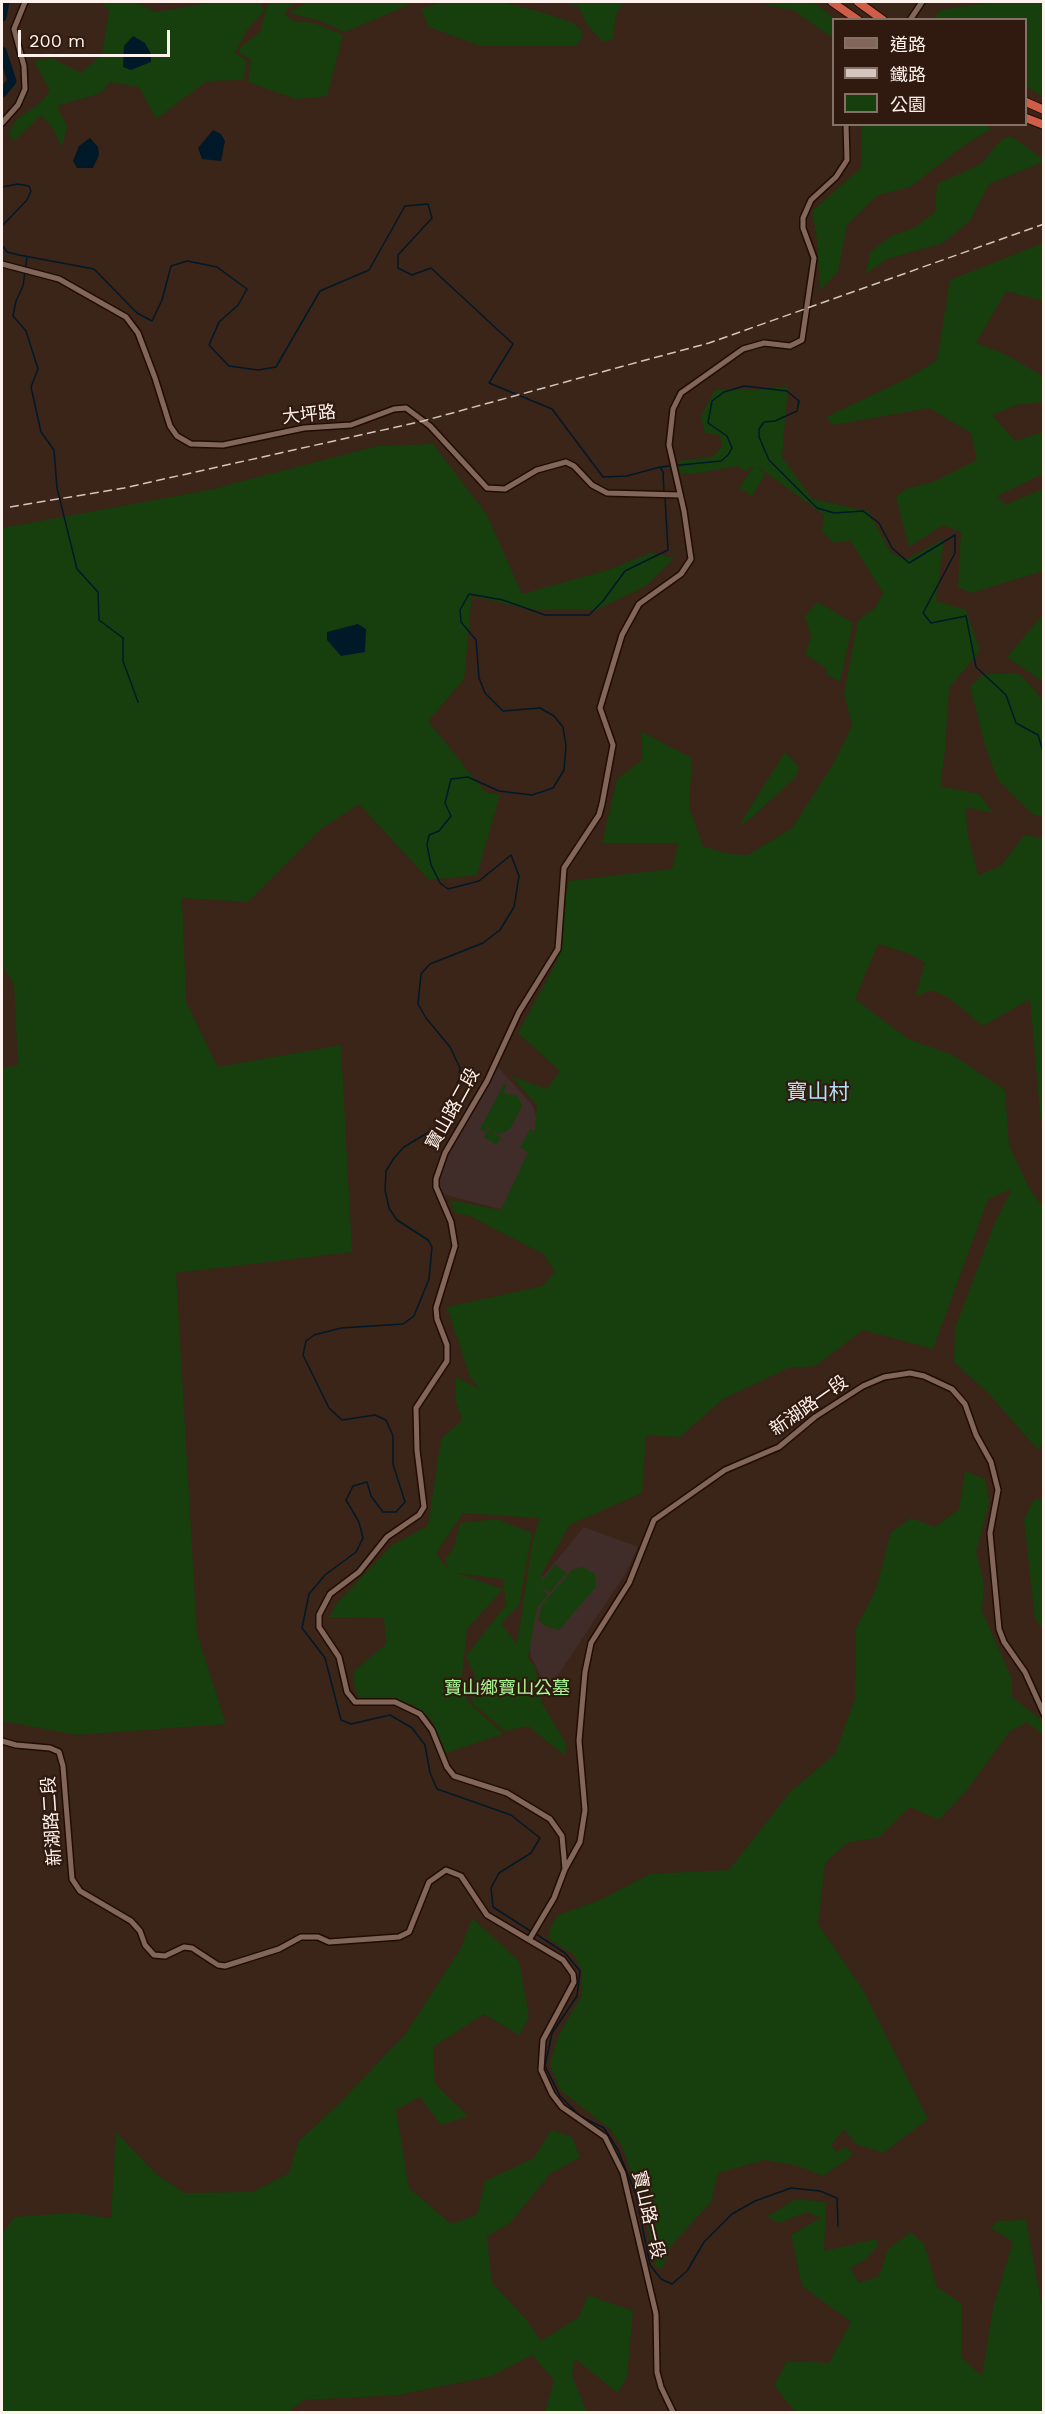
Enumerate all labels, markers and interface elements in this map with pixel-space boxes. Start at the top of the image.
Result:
scale bar [21,18,172,56]
legend [832,18,1027,126]
text: 200 m [29,30,85,51]
text: 道路 [890,34,926,55]
text: 鐵路 [890,64,926,85]
text: 公園 [890,94,926,115]
street label: 大坪路 [281,401,337,429]
street label: 寶山路二段 [422,1064,484,1154]
district label: 寶山村 [787,1080,849,1106]
street label: 新湖路一段 [766,1371,852,1441]
park label: 寶山鄉寶山公墓 [444,1678,570,1700]
street label: 新湖路二段 [38,1775,66,1867]
street label: 寶山路一段 [627,2169,669,2261]

